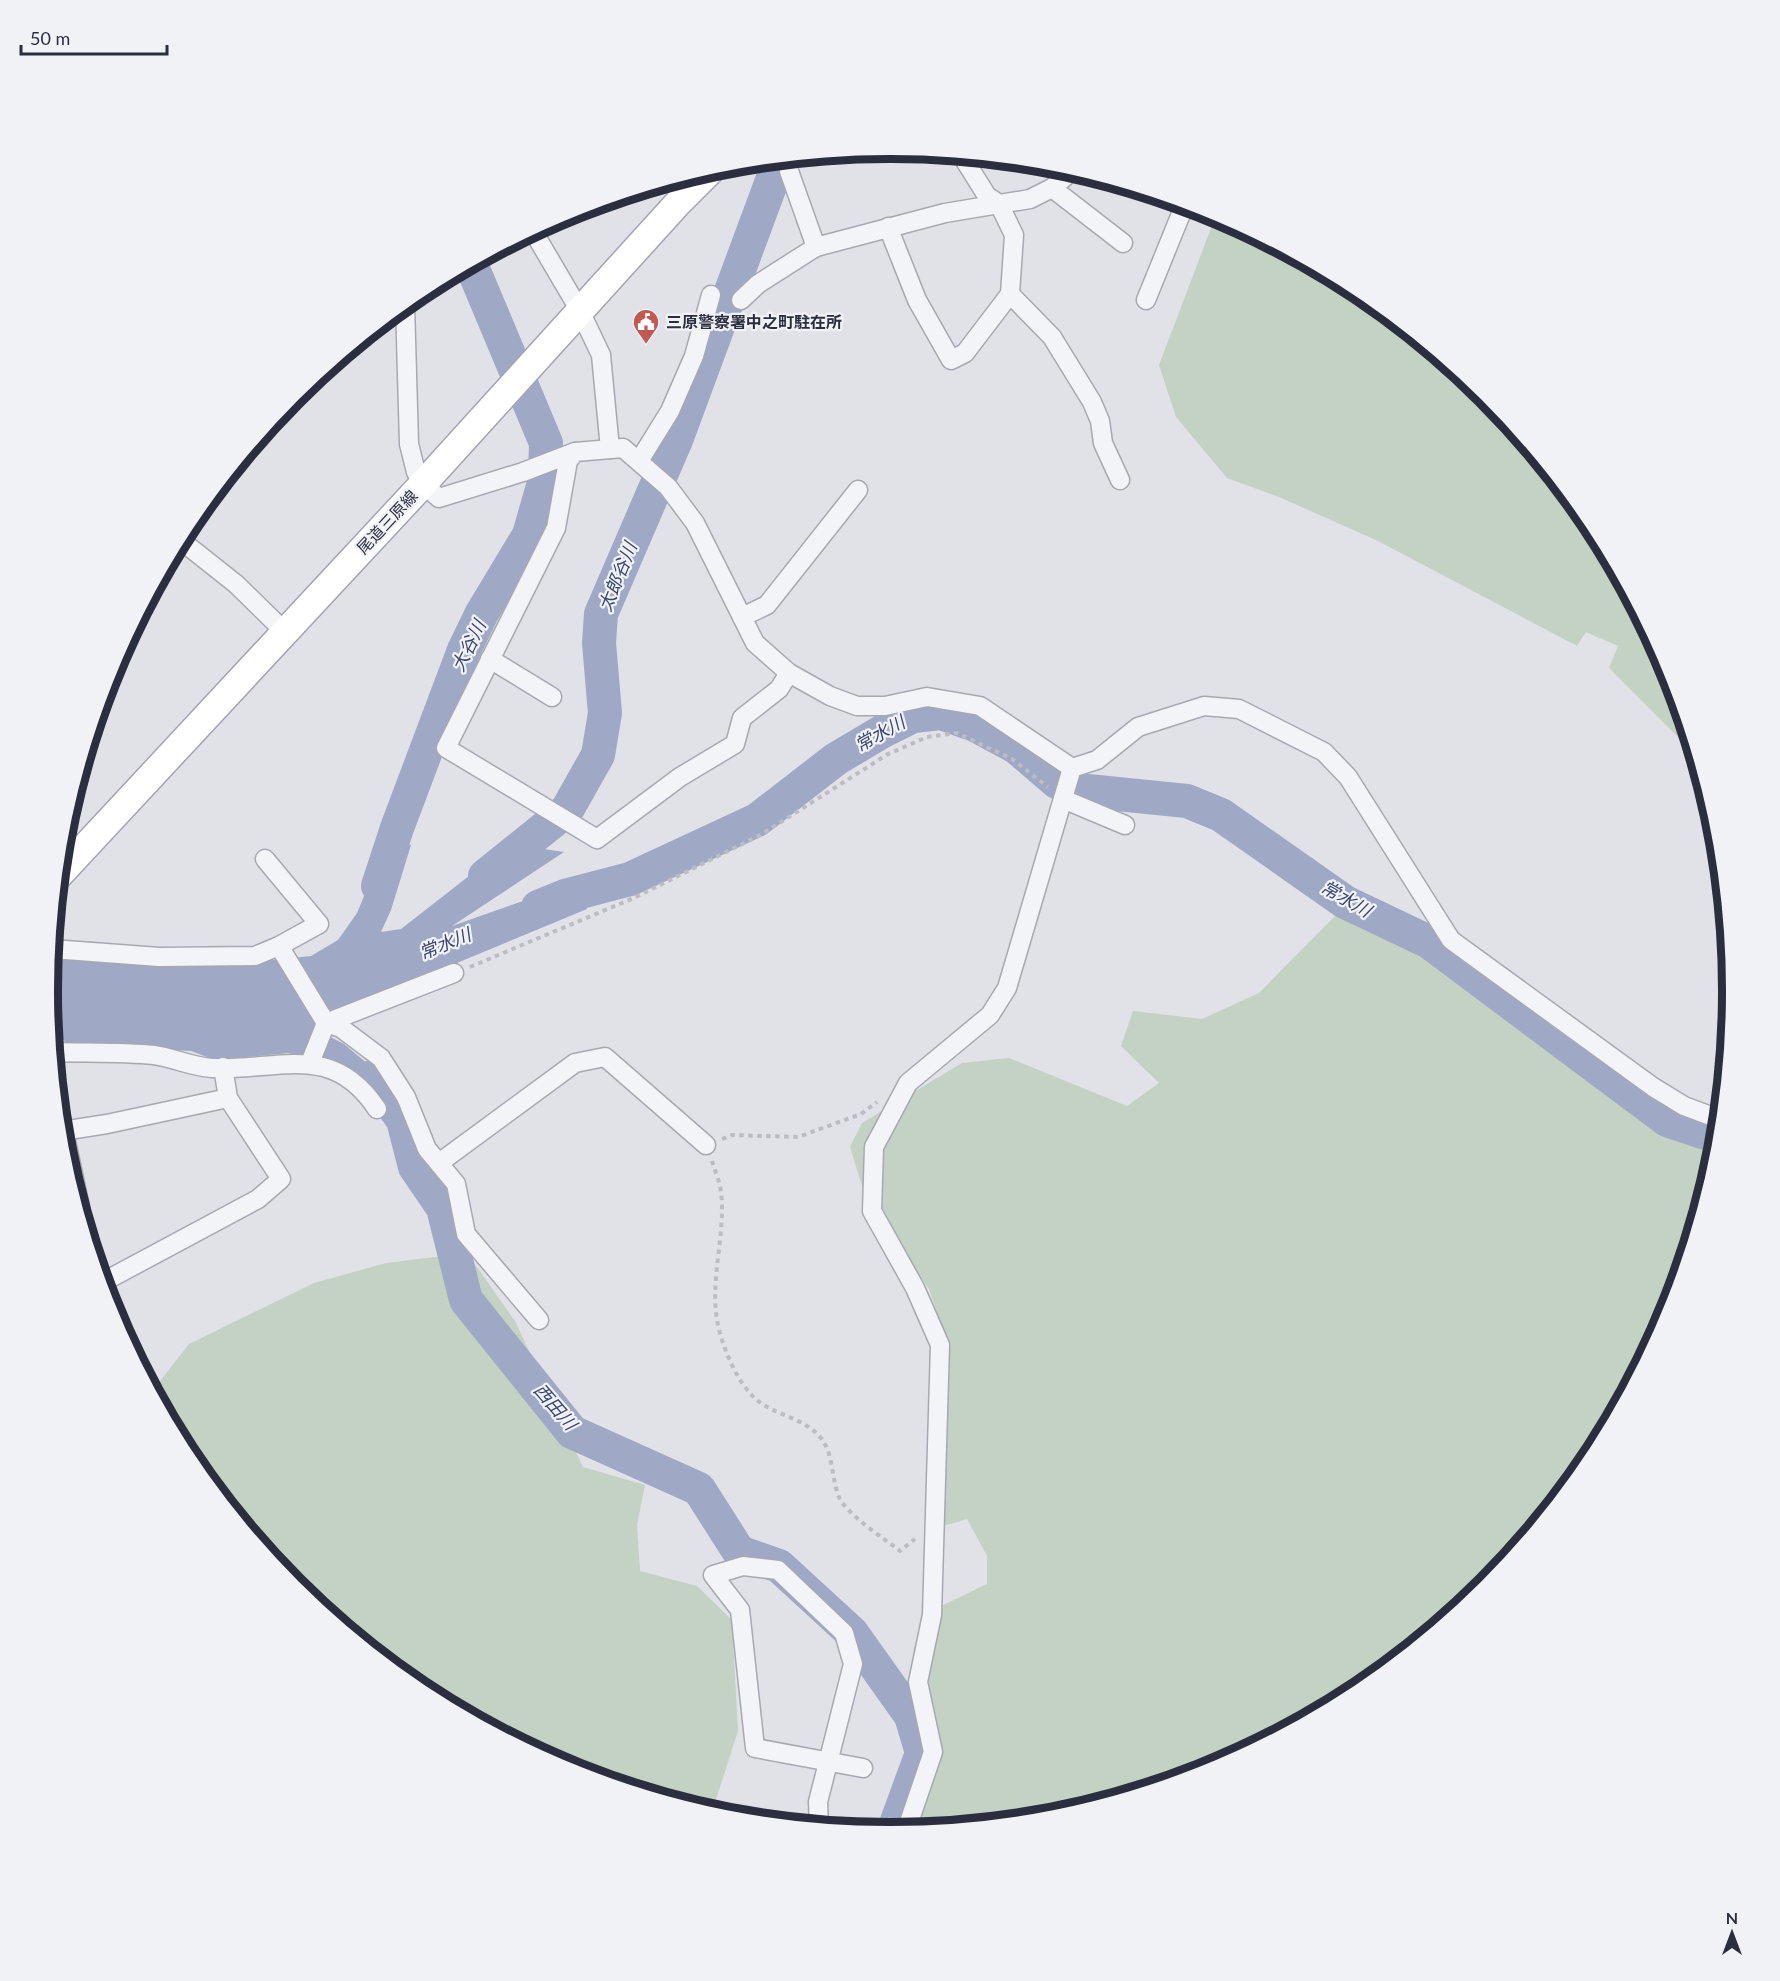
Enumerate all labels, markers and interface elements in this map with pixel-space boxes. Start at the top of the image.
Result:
scale bar [21,18,166,56]
text: 50 m [30,27,70,49]
public building icon: 三原警察署中之町駐在所 [631,307,661,345]
place label: 三原警察署中之町駐在所 [666,312,842,331]
street label: 尾道三原線 [352,486,421,557]
water label: 太郎谷川 [593,537,642,614]
water label: 大谷川 [446,615,491,675]
water label: 常水川 [851,709,910,756]
water label: 常水川 [1318,875,1377,922]
water label: 常水川 [415,922,476,963]
water label: 西田川 [530,1379,583,1435]
north arrow [1702,1903,1762,1963]
text: N [1726,1908,1738,1927]

